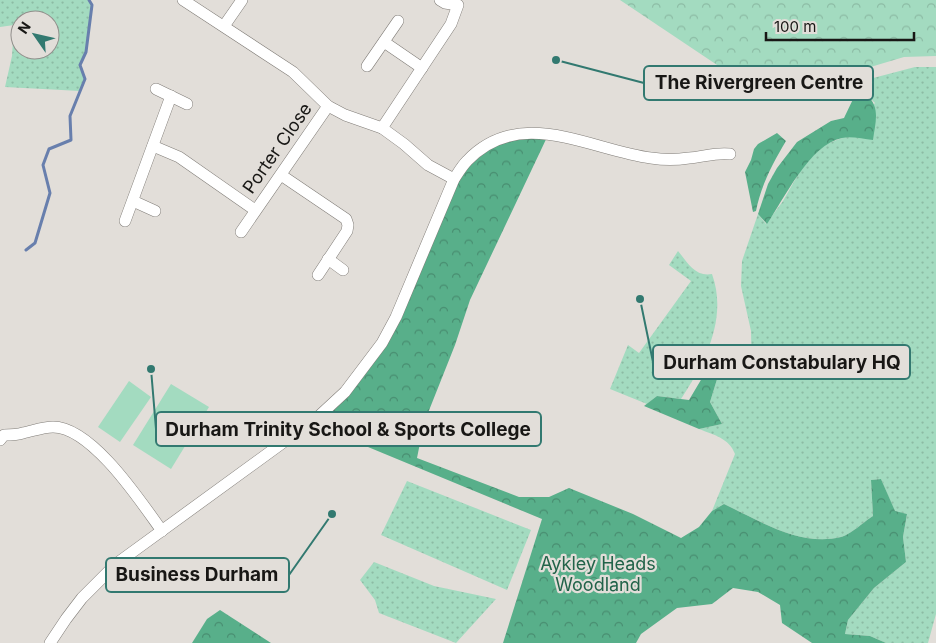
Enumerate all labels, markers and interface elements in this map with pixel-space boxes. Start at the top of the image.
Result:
north arrow [10,10,60,60]
scale bar [766,10,914,42]
text: 100 m [774,17,816,36]
text: N [14,18,34,37]
callout: The Rivergreen Centre [644,66,873,100]
text: The Rivergreen Centre [655,71,863,94]
street label: Porter Close [238,99,316,197]
callout: Durham Constabulary HQ [653,345,910,379]
text: Durham Constabulary HQ [663,351,901,374]
callout: Durham Trinity School & Sports College [156,412,541,446]
text: Durham Trinity School & Sports College [165,418,531,441]
park label: Aykley Heads Woodland [540,553,656,595]
callout: Business Durham [106,558,289,592]
text: Business Durham [116,563,278,586]

